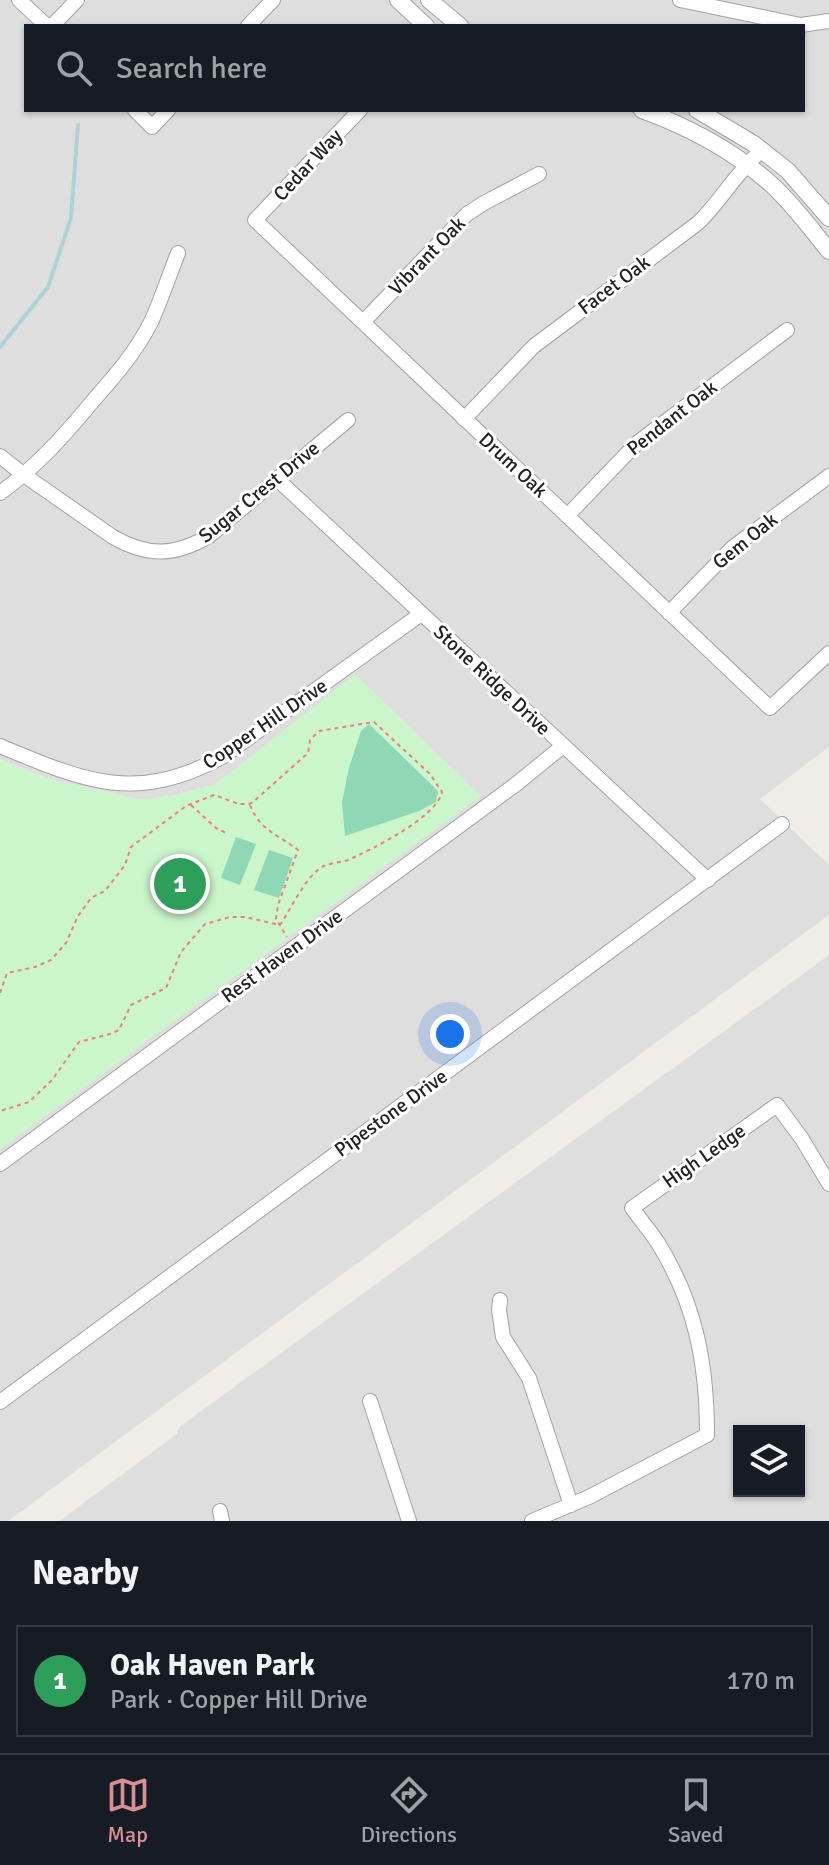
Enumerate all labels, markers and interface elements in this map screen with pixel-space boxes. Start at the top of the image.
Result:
search box [24,24,805,112]
icon: search [52,46,96,90]
text: Search here [116,50,267,87]
street label: Cedar Way [268,123,348,206]
street label: Vibrant Oak [383,211,471,301]
street label: Facet Oak [573,250,655,320]
street label: Pendant Oak [622,375,722,461]
street label: Drum Oak [474,427,552,503]
street label: Sugar Crest Drive [193,436,325,548]
street label: Gem Oak [707,507,783,575]
street label: Stone Ridge Drive [428,619,556,741]
street label: Copper Hill Drive [198,673,332,775]
pin: 1 [154,854,206,914]
street label: Rest Haven Drive [216,904,348,1008]
your location [430,1014,470,1054]
street label: Pipestone Drive [330,1064,452,1162]
street label: High Ledge [658,1118,750,1194]
map controls [733,1425,805,1497]
button: layers [733,1425,805,1497]
text: Nearby [32,1552,139,1594]
text: Oak Haven Park [110,1647,315,1684]
text: 1 [53,1665,67,1697]
text: 170 m [726,1665,795,1697]
text: Park · Copper Hill Drive [110,1684,368,1716]
tab: Map [106,1773,150,1848]
tab: Directions [361,1773,457,1848]
tab: Saved [668,1773,723,1848]

